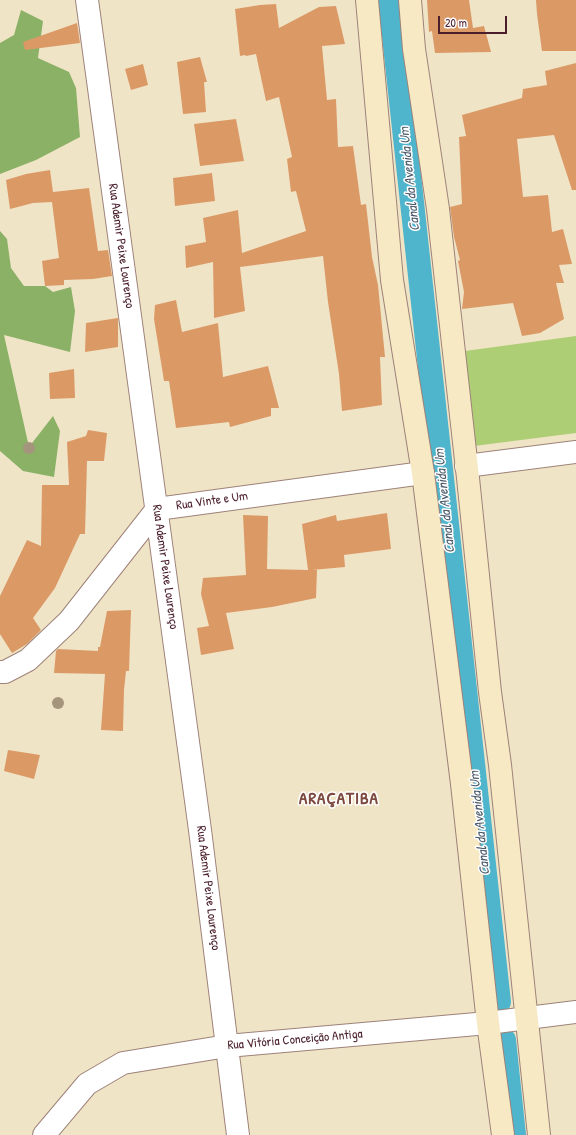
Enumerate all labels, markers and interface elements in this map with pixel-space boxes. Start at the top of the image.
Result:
scale bar [440,8,509,34]
text: 20 m [445,14,467,31]
water label: Canal da Avenida Um [396,126,424,232]
street label: Rua Ademir Peixe Lourenço [105,183,137,309]
water label: Canal da Avenida Um [431,448,459,554]
street label: Rua Vinte e Um [175,488,249,514]
street label: Rua Ademir Peixe Lourenço [149,504,181,630]
water label: Canal da Avenida Um [466,770,494,876]
district label: ARAÇATIBA [299,789,379,809]
street label: Rua Ademir Peixe Lourenço [193,825,223,951]
street label: Rua Vitória Conceição Antiga [227,1026,363,1054]

